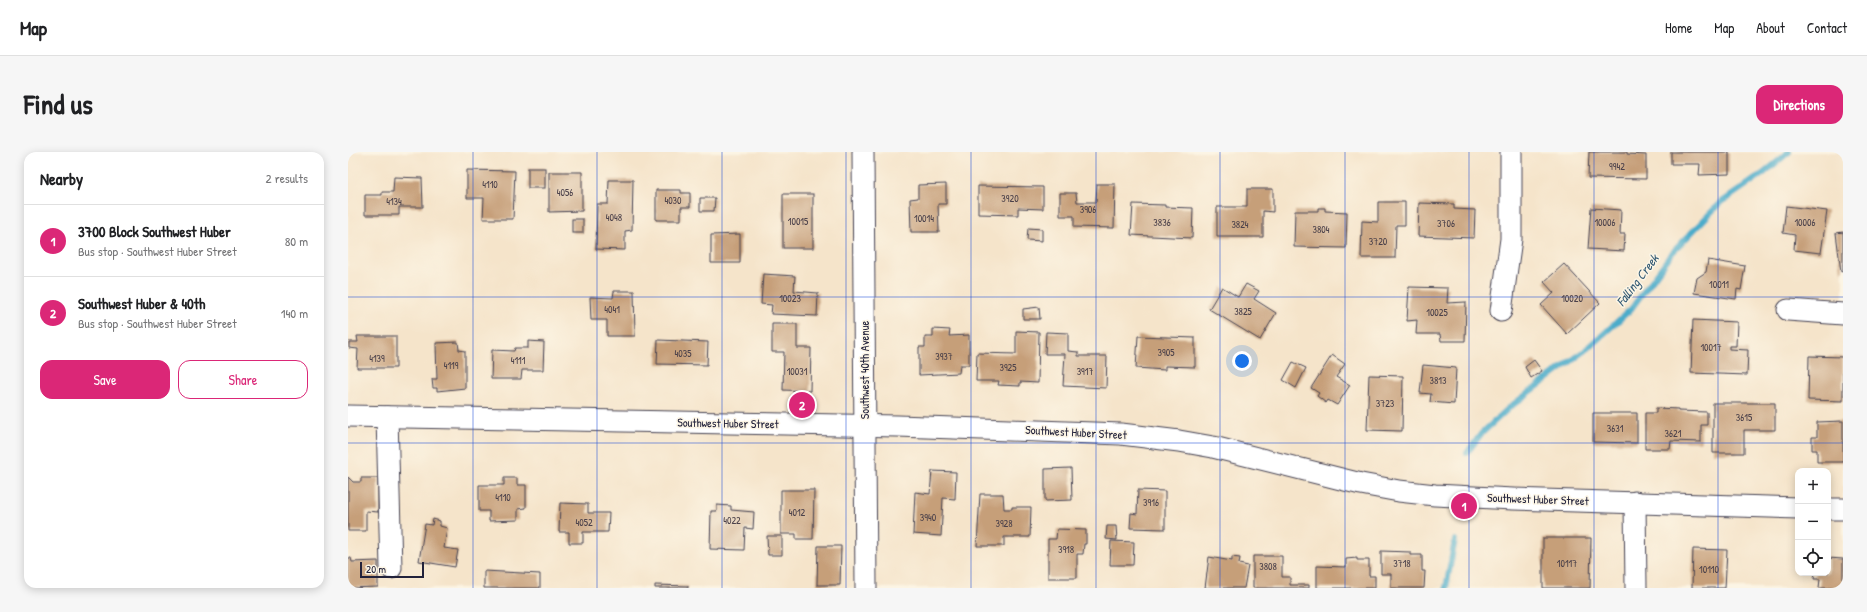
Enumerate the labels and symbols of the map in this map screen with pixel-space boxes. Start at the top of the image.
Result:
house number: 9942 [1609,160,1625,173]
house number: 4110 [482,178,498,191]
house number: 4056 [557,186,573,199]
house number: 3920 [1001,192,1019,205]
house number: 4030 [664,194,682,207]
house number: 4134 [386,195,402,208]
house number: 3906 [1080,203,1096,216]
house number: 4048 [606,211,622,224]
house number: 10014 [914,212,934,225]
house number: 10015 [788,215,809,228]
house number: 3836 [1153,216,1171,229]
house number: 10006 [1594,216,1616,229]
house number: 10006 [1794,216,1816,229]
house number: 3706 [1437,217,1455,230]
house number: 3824 [1231,218,1249,231]
house number: 3804 [1312,223,1330,236]
house number: 3720 [1369,235,1388,248]
water label: Falling Creek [1611,249,1664,310]
house number: 10011 [1709,278,1729,291]
house number: 10023 [779,292,801,305]
house number: 10020 [1561,292,1583,305]
house number: 4041 [604,303,620,316]
house number: 3825 [1234,305,1253,318]
house number: 10025 [1426,306,1449,319]
street label: Southwest 40th Avenue [856,321,873,419]
house number: 10017 [1700,341,1722,354]
house number: 3905 [1158,346,1175,359]
house number: 4035 [675,347,692,360]
house number: 3937 [935,350,953,363]
your location [1232,351,1252,371]
house number: 4139 [369,352,385,365]
house number: 4111 [511,354,526,367]
house number: 4119 [444,359,459,372]
house number: 3925 [999,361,1017,374]
house number: 10031 [787,365,808,378]
house number: 3917 [1077,365,1093,378]
house number: 3813 [1430,374,1447,387]
pin: 2 [789,390,815,420]
house number: 3723 [1376,397,1395,410]
house number: 3615 [1736,411,1753,424]
street label: Southwest Huber Street [677,414,780,432]
street label: Southwest Huber Street [1025,421,1128,443]
house number: 3631 [1607,422,1624,435]
house number: 3621 [1665,427,1682,440]
street label: Southwest Huber Street [1487,489,1590,509]
house number: 4110 [495,491,511,504]
pin: 1 [1451,491,1477,521]
house number: 3916 [1143,496,1159,509]
house number: 4012 [789,506,806,519]
house number: 3940 [920,511,937,524]
house number: 4022 [723,514,741,527]
house number: 4052 [575,516,593,529]
house number: 3928 [995,517,1013,530]
house number: 3918 [1058,543,1074,556]
house number: 3718 [1393,557,1411,570]
house number: 10117 [1557,557,1577,570]
scale bar [360,560,424,579]
house number: 3808 [1259,560,1277,573]
house number: 10110 [1699,563,1719,576]

